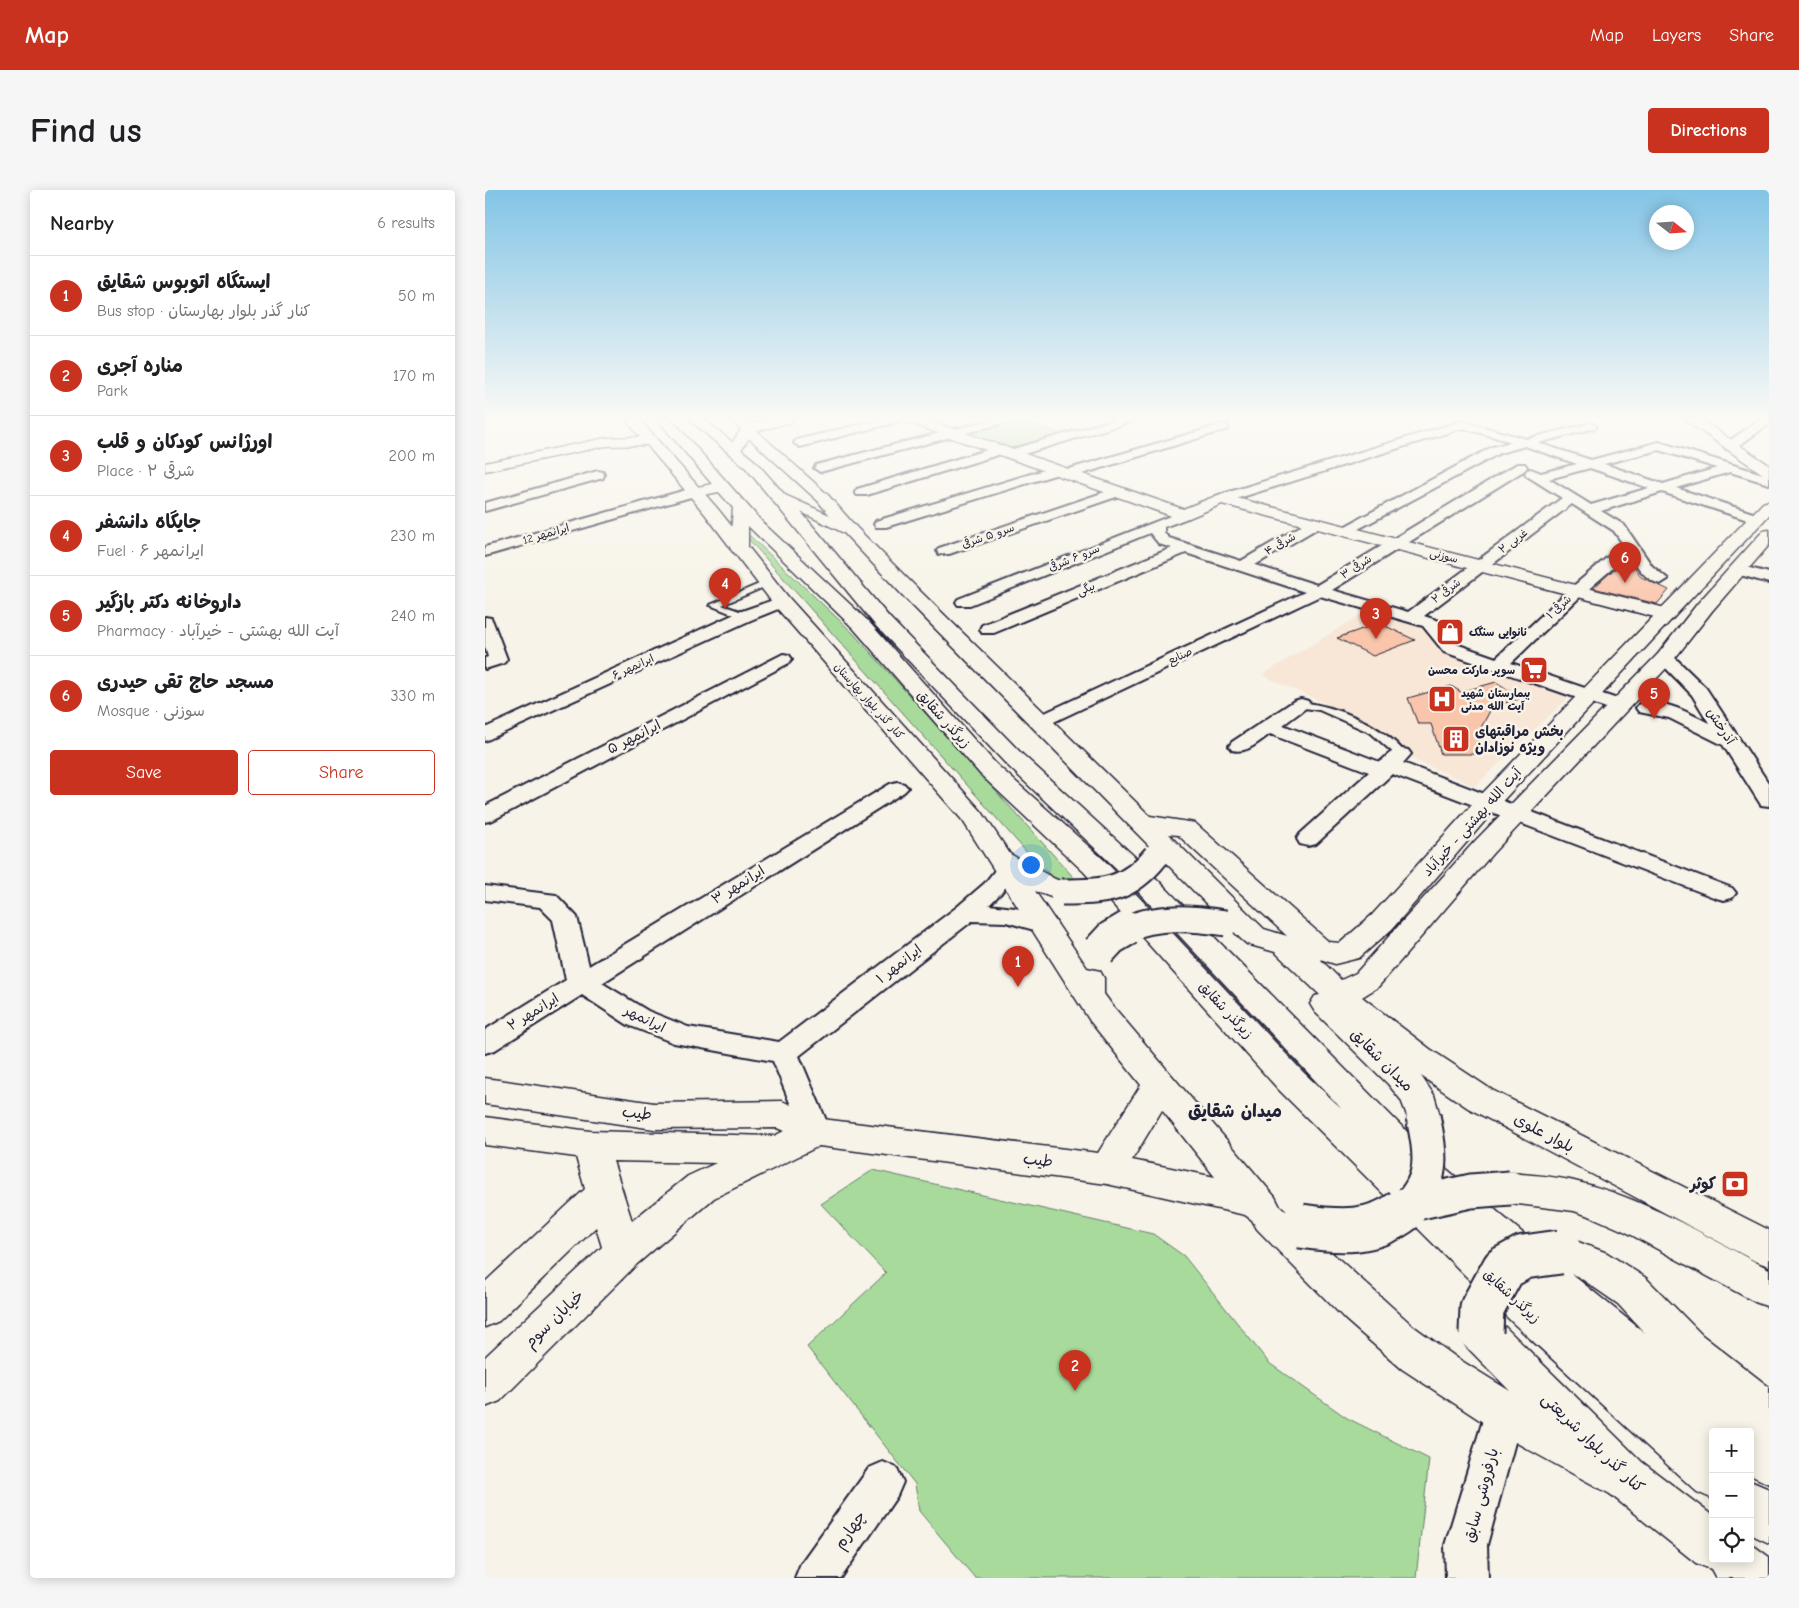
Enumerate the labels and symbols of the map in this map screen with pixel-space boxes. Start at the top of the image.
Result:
north arrow [1649,205,1694,250]
street label: سرو ۵ شرقی [960,520,1016,552]
street label: ایرانمهر 12 [521,521,571,547]
street label: غربی ۲ [1496,526,1531,557]
street label: شرقی ۴ [1262,529,1298,558]
street label: سرو ۶ شرقی [1046,541,1102,575]
pin: 6 [1609,542,1641,583]
street label: سوزنی [1428,546,1459,567]
street label: شرقی ۳ [1338,551,1374,582]
pin: 4 [709,568,741,609]
street label: شرقی ۲ [1428,575,1463,606]
street label: بیگی [1075,580,1097,599]
street label: شرقی ۱ [1543,592,1574,622]
pin: 3 [1360,598,1392,639]
shop icon: نانوایی سنگک [1435,617,1465,647]
place label: نانوایی سنگک [1469,625,1528,640]
street label: صنایع [1166,645,1195,669]
street label: ایرانمهر ۶ [610,652,656,682]
supermarket icon: سوپر مارکت محسن [1519,655,1549,685]
street label: کنار گذر بلوار بهارستان [831,660,907,743]
place label: سوپر مارکت محسن [1428,664,1515,678]
pin: 5 [1638,678,1670,719]
hospital icon: بیمارستان شهید آیت الله مدنی [1427,684,1457,714]
street label: زیرگذر شقایق [914,687,974,751]
place label: بیمارستان شهید آیت الله مدنی [1461,687,1530,714]
street label: آذرخش [1703,704,1739,748]
street label: ایرانمهر ۵ [604,716,664,758]
place label: بخش مراقبتهای ویژه نوزادان [1475,723,1564,757]
building icon: بخش مراقبتهای ویژه نوزادان [1441,724,1471,754]
street label: آیت الله بهشتی - خیرآباد [1419,764,1526,880]
your location [1018,852,1044,878]
street label: ایرانمهر ۳ [708,862,768,908]
street label: ایرانمهر ۱ [873,941,925,987]
pin: 1 [1002,946,1034,987]
street label: زیرگذر شقایق [1195,978,1257,1042]
street label: ایرانمهر ۲ [504,990,562,1034]
street label: ایرانمهر [621,1001,668,1036]
street label: میدان شقایق [1347,1025,1417,1095]
district label: میدان شقایق [1188,1101,1282,1122]
street label: طیب [621,1102,653,1124]
street label: بلوار علوی [1510,1110,1577,1157]
street label: طیب [1022,1149,1054,1171]
bank icon: کوثر [1720,1169,1750,1199]
place label: کوثر [1688,1175,1716,1194]
street label: زیرگذر شقایق [1480,1265,1544,1327]
street label: خیابان سوم [521,1286,589,1354]
pin: 2 [1059,1350,1091,1391]
street label: کنار گذر بلوار شریعتی [1537,1389,1649,1497]
street label: بارفروشی سابق [1460,1446,1503,1544]
street label: چهارم [831,1508,872,1554]

